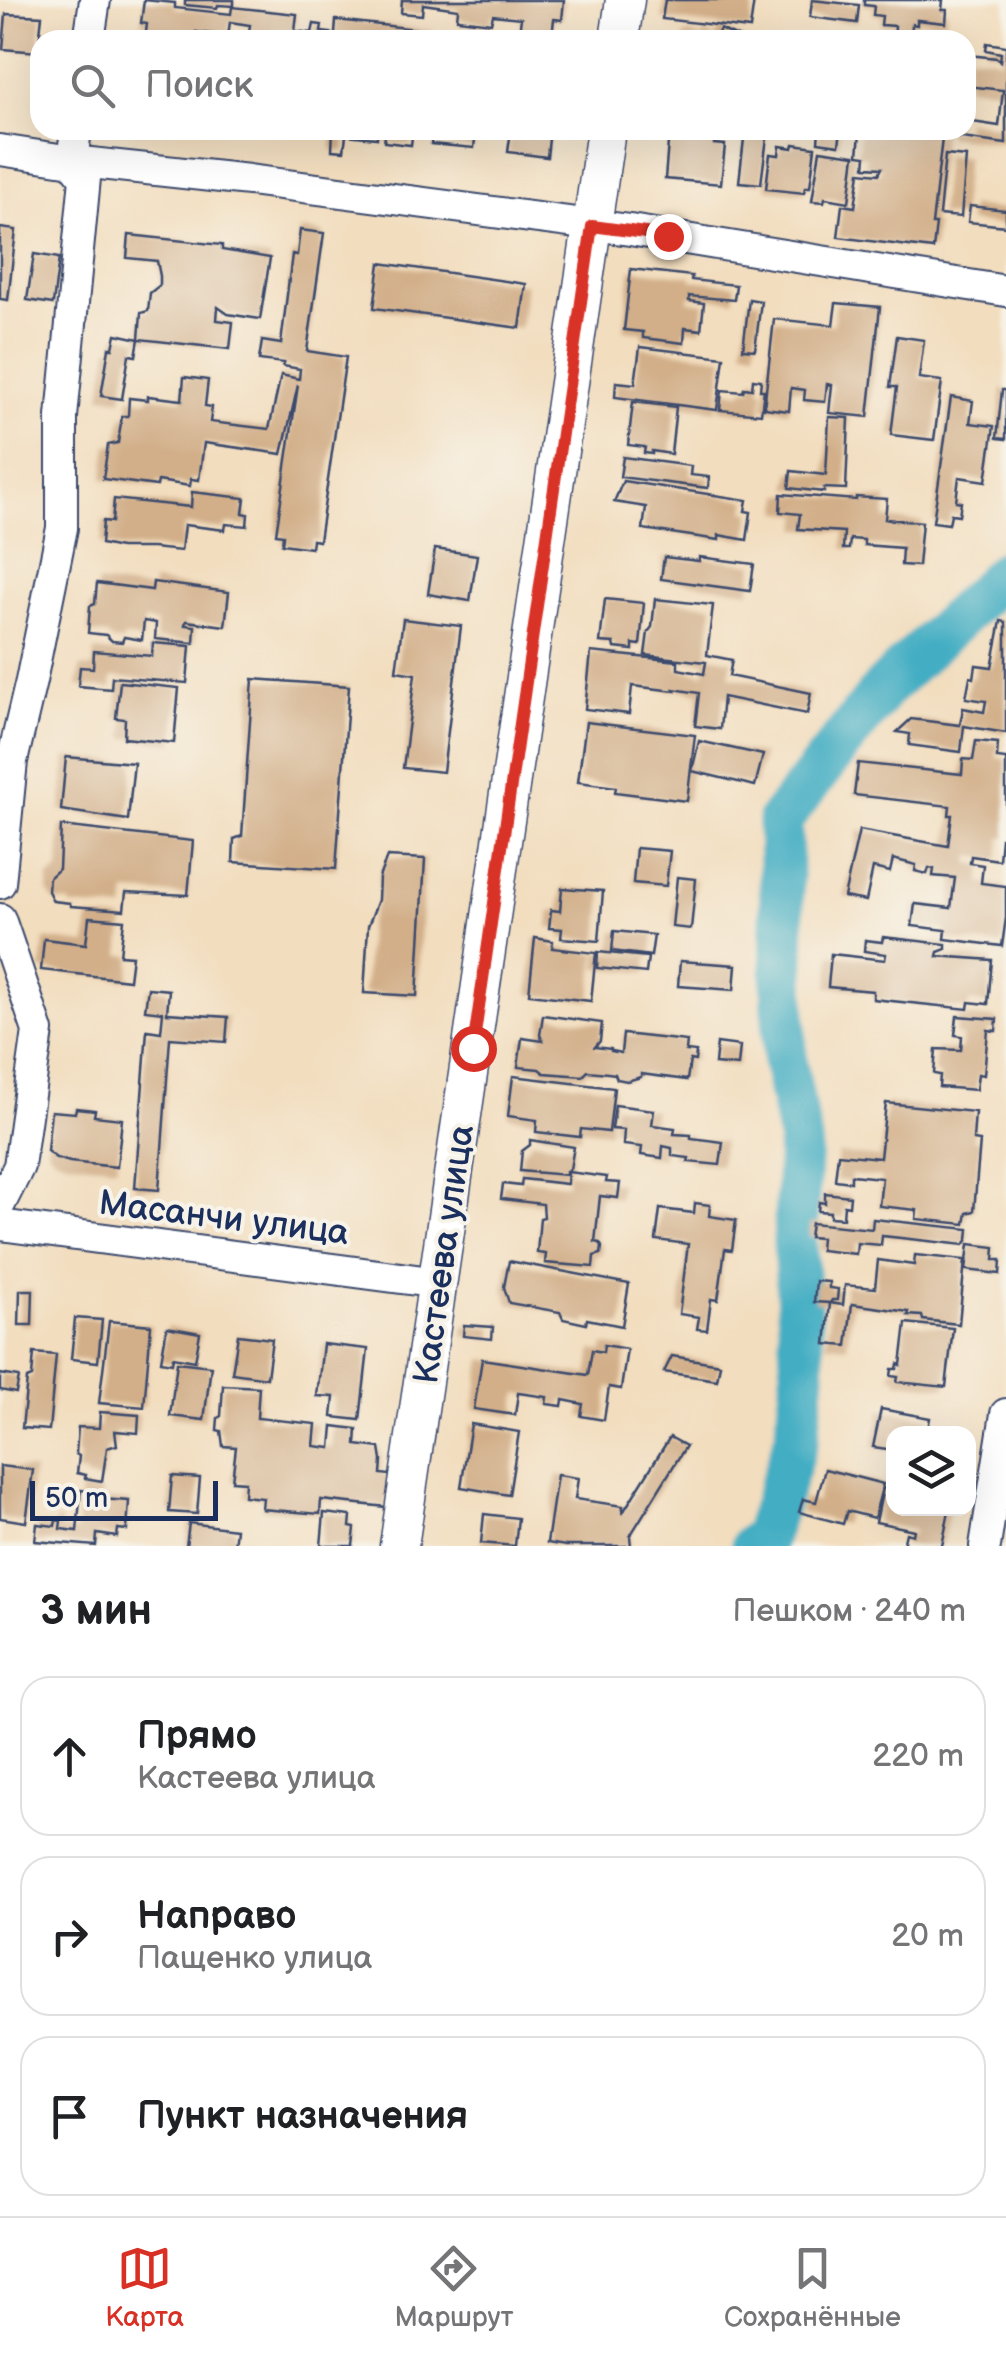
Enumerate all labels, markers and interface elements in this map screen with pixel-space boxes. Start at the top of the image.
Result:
search box [30,30,976,140]
icon: search [65,58,120,113]
text: Поиск [145,63,253,108]
route end [646,214,692,260]
route start [451,1026,497,1072]
street label: Кастеева улица [405,1122,484,1386]
street label: Масанчи улица [96,1182,352,1255]
map controls [886,1426,976,1516]
button: layers [886,1426,976,1516]
scale bar [30,1476,218,1520]
text: 50 m [45,1482,108,1515]
text: 3 мин [40,1586,152,1637]
text: Пешком · 240 m [733,1592,966,1631]
text: Прямо [137,1714,256,1759]
icon: ahead [42,1729,97,1784]
text: 220 m [872,1737,964,1776]
text: Кастеева улица [137,1759,376,1798]
text: Направо [137,1894,296,1939]
icon: right [42,1909,97,1964]
text: 20 m [891,1917,964,1956]
text: Пащенко улица [137,1939,372,1978]
icon: arrive [42,2089,97,2144]
text: Пункт назначения [137,2094,468,2139]
tab: Карта [105,2241,184,2334]
tab: Маршрут [394,2241,514,2334]
tab: Сохранённые [724,2241,901,2334]

